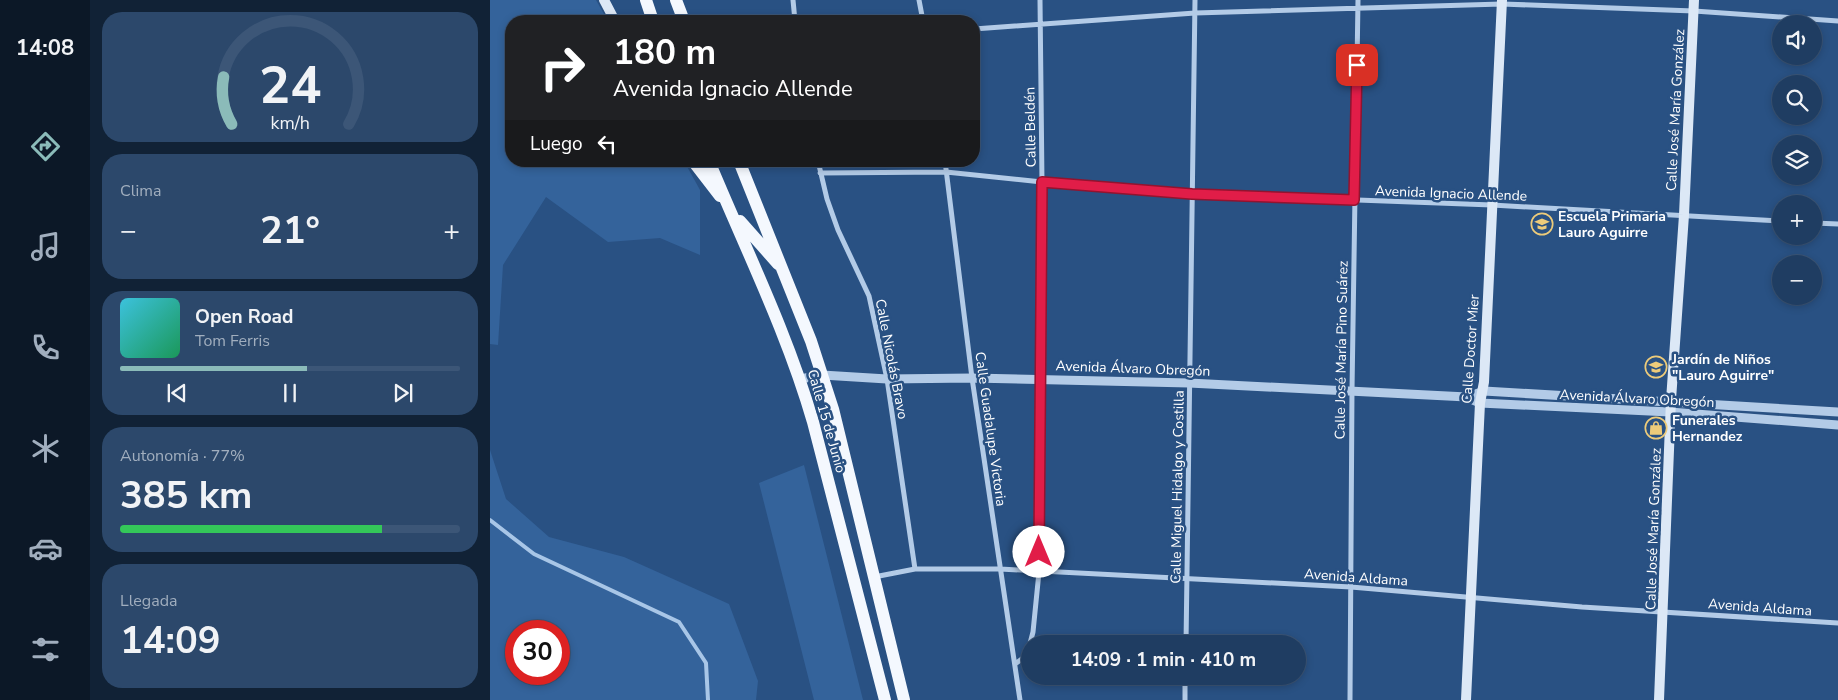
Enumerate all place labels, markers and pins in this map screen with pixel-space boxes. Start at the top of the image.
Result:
pin [1336,44,1378,86]
place label: Escuela Primaria Lauro Aguirre [1558,207,1666,242]
school or university icon: Escuela Primaria Lauro Aguirre [1530,212,1554,236]
place label: Jardín de Niños "Lauro Aguirre" [1671,350,1774,385]
school or university icon: Jardín de Niños "Lauro Aguirre" [1644,355,1668,379]
place label: Funerales Hernandez [1672,411,1743,446]
shop icon: Funerales Hernandez [1644,416,1668,440]

